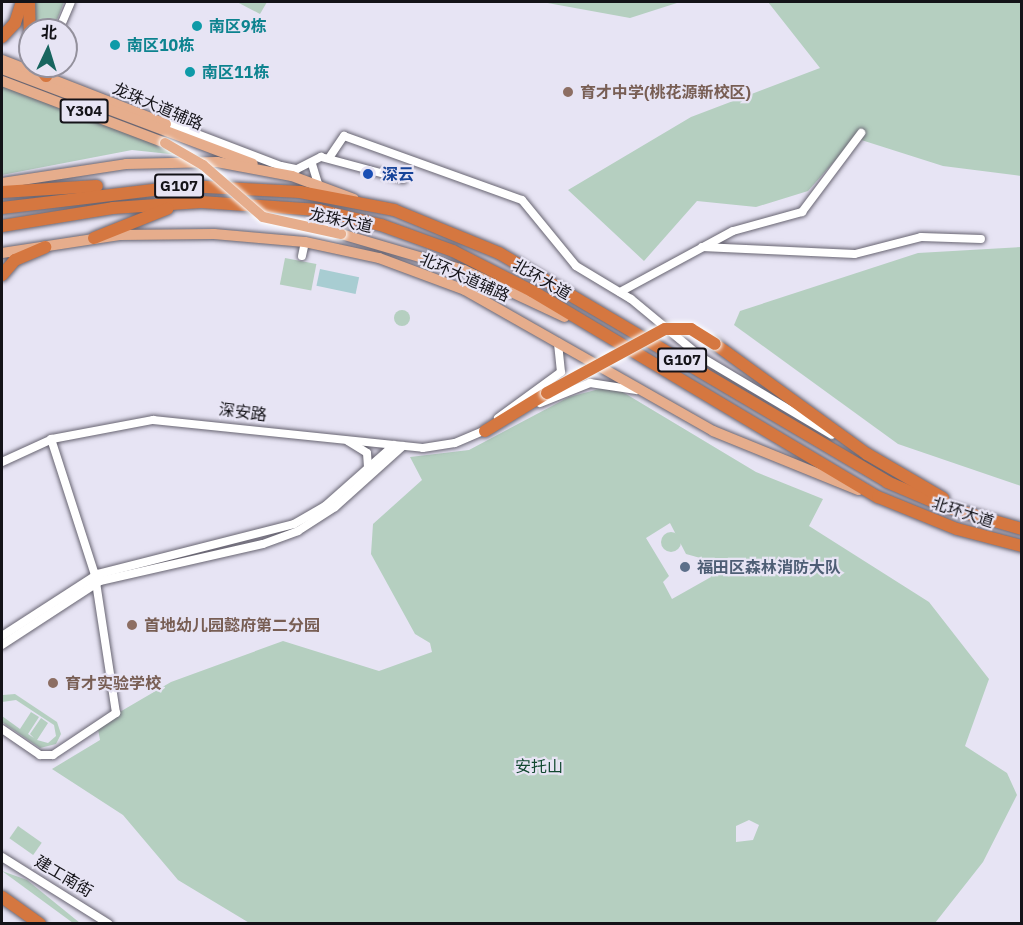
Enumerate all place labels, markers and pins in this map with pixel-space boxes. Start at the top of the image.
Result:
place label: 南区9栋 [209,16,267,36]
marker: 南区9栋 [190,19,204,33]
place label: 南区10栋 [127,35,194,55]
marker: 南区10栋 [108,38,122,52]
place label: 南区11栋 [202,62,269,82]
marker: 南区11栋 [183,65,197,79]
place label: 育才中学(桃花源新校区) [580,82,751,102]
marker: 育才中学(桃花源新校区) [561,85,575,99]
place label: 深云 [382,164,414,184]
marker: 深云 [359,165,377,183]
place label: 福田区森林消防大队 [697,557,841,577]
marker: 福田区森林消防大队 [678,560,692,574]
place label: 首地幼儿园懿府第二分园 [144,615,320,635]
marker: 首地幼儿园懿府第二分园 [125,618,139,632]
place label: 育才实验学校 [65,673,161,693]
marker: 育才实验学校 [46,676,60,690]

